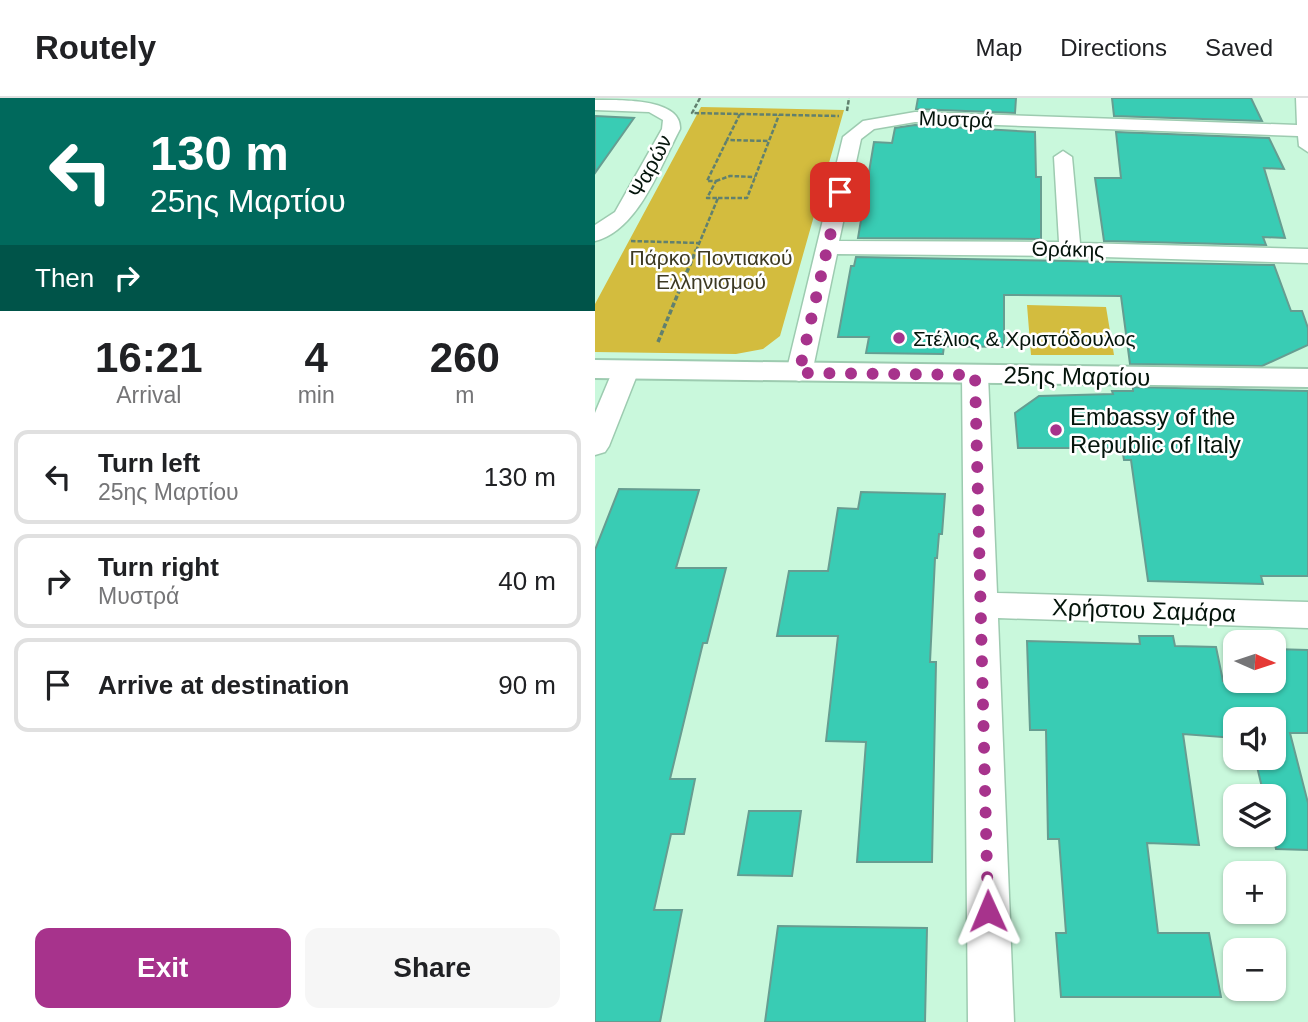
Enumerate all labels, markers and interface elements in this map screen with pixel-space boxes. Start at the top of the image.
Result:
text: Routely [35,29,156,66]
text: Map [976,34,1022,61]
text: Directions [1060,34,1167,61]
text: Saved [1205,34,1273,61]
street label: Μυστρά [918,106,994,132]
icon: left [35,126,126,217]
text: 130 m [150,126,289,180]
street label: Ψαρών [624,131,676,201]
pin [810,162,870,222]
icon: arrive [821,173,859,211]
text: 25ης Μαρτίου [150,183,346,219]
street label: Θράκης [1031,237,1105,261]
park label: Πάρκο Ποντιακού Ελληνισμού [630,246,792,293]
icon: right [108,259,146,297]
text: Then [35,263,94,293]
place label: Στέλιος & Χριστόδουλος [913,327,1136,350]
marker: Στέλιος & Χριστόδουλος [891,330,907,346]
text: 16:21 [95,334,203,381]
text: 4 [304,334,328,381]
text: 260 [430,334,500,381]
street label: 25ης Μαρτίου [1003,361,1151,391]
text: Arrival [116,382,181,408]
text: min [298,382,335,408]
text: m [455,382,474,408]
place label: Embassy of the Republic of Italy [1070,403,1241,458]
marker: Embassy of the Republic of Italy [1048,422,1064,438]
text: Turn left [98,448,200,478]
icon: left [39,458,77,496]
text: 130 m [484,462,556,492]
text: 25ης Μαρτίου [98,479,239,505]
text: Turn right [98,552,219,582]
icon: right [39,562,77,600]
text: 40 m [498,566,556,596]
text: Μυστρά [98,583,179,609]
street label: Χρήστου Σαμάρα [1052,593,1237,627]
north arrow [1223,630,1286,693]
map controls [1223,630,1286,1001]
icon: arrive [39,666,77,704]
text: Arrive at destination [98,670,349,700]
text: 90 m [498,670,556,700]
button: sound [1223,707,1286,770]
button: layers [1223,784,1286,847]
button: + [1223,861,1286,924]
position arrow [951,874,1025,948]
button: Exit [35,928,291,1008]
button: Share [305,928,560,1008]
button: − [1223,938,1286,1001]

